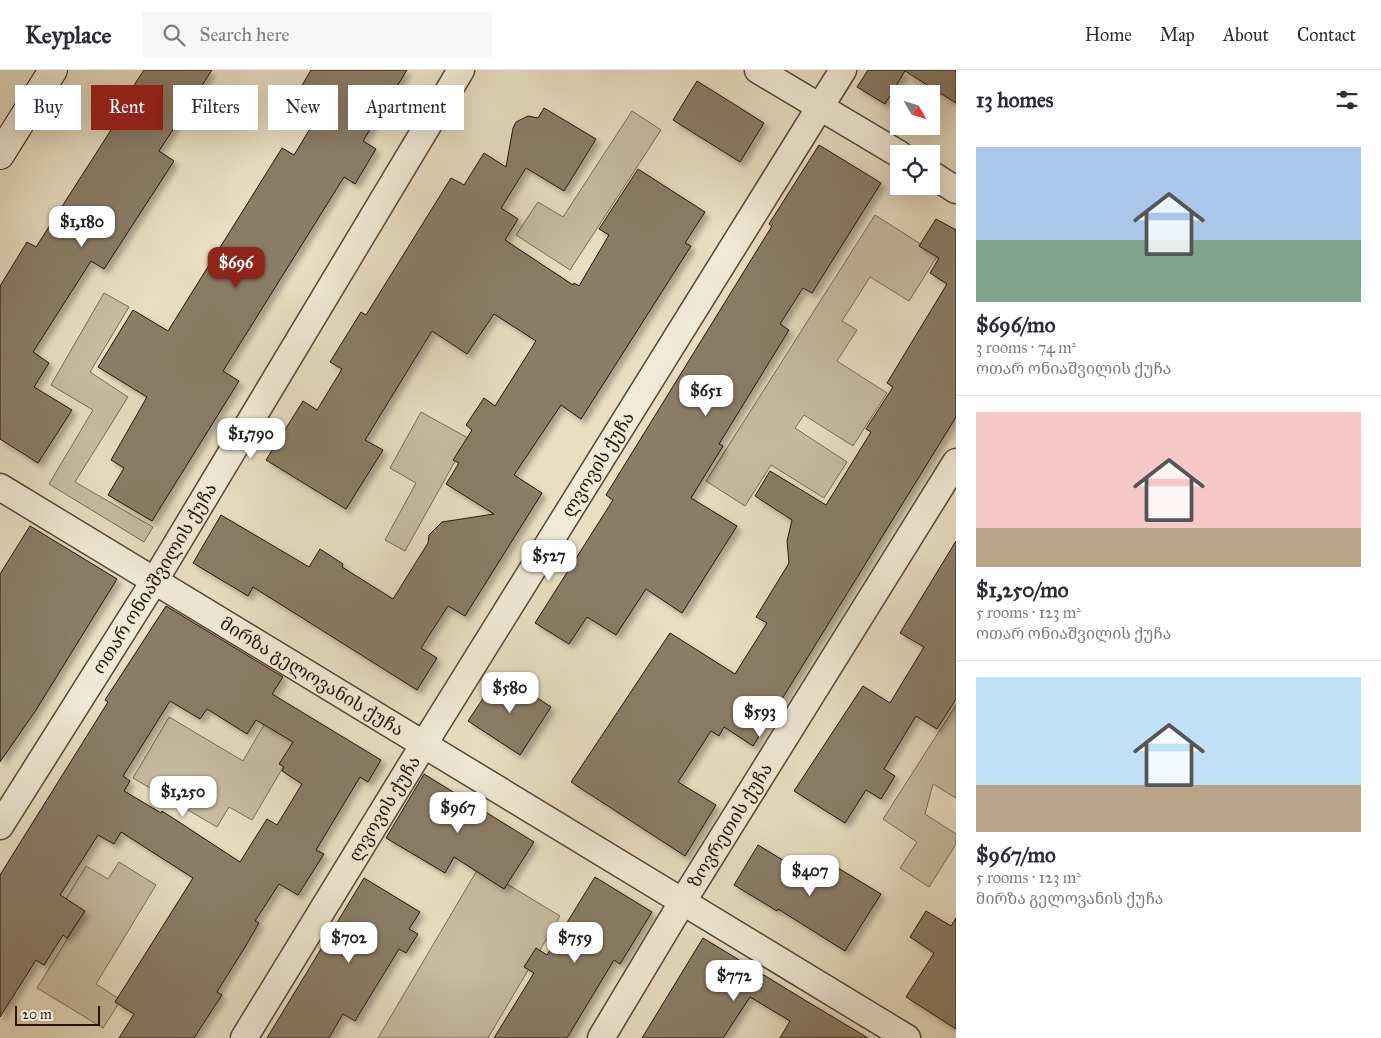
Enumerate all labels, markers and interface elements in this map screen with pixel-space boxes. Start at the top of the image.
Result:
search box [142,12,492,57]
text: Keyplace [25,20,112,50]
icon: search [160,21,188,49]
text: Search here [200,23,289,46]
text: Home [1085,24,1132,46]
text: Map [1160,24,1195,46]
text: About [1223,24,1269,46]
text: Contact [1297,24,1356,46]
chip: Buy [15,85,81,130]
chip: Rent [91,85,163,130]
chip: Filters [173,85,258,130]
chip: New [268,85,338,130]
chip: Apartment [348,85,464,130]
north arrow [890,85,940,135]
map controls [890,85,940,195]
icon: filters [1333,86,1361,114]
text: 13 homes [976,87,1053,113]
button: locate [890,145,940,195]
icon: home [1124,179,1214,269]
pin: $1,180 [41,206,123,248]
text: $1,180 [60,212,104,231]
pin: $696 [206,246,266,289]
text: $696 [219,253,253,272]
text: $696/mo [976,312,1055,338]
text: 3 rooms · 74 m² [976,338,1076,357]
text: ოთარ ონიაშვილის ქუჩა [976,359,1171,378]
pin: $651 [676,374,736,417]
text: $651 [690,381,722,400]
street label: ლვოვის ქუჩა [557,408,639,521]
pin: $1,790 [210,418,292,460]
text: $1,790 [228,424,274,443]
icon: home [1124,445,1214,535]
street label: ოთარ ონიაშვილის ქუჩა [88,479,222,678]
pin: $527 [519,540,579,582]
text: $527 [532,546,566,565]
text: $1,250/mo [976,577,1068,603]
text: 5 rooms · 123 m² [976,603,1081,622]
street label: მირზა გელოვანის ქუჩა [216,612,408,741]
text: ოთარ ონიაშვილის ქუჩა [976,624,1171,643]
pin: $580 [480,672,540,714]
text: $580 [493,678,527,697]
pin: $593 [730,696,790,738]
text: $593 [744,702,776,721]
icon: home [1124,710,1214,800]
street label: ლვოვის ქუჩა [344,752,425,866]
street label: ზოვრეთის ქუჩა [683,759,777,891]
pin: $1,250 [142,776,224,818]
text: $1,250 [161,782,205,801]
pin: $967 [428,792,488,834]
text: $967 [441,798,475,817]
text: $967/mo [976,842,1056,868]
pin: $407 [780,854,840,897]
text: $407 [792,861,828,880]
text: 5 rooms · 123 m² [976,868,1081,887]
text: მირზა გელოვანის ქუჩა [976,889,1163,908]
pin: $702 [319,922,379,964]
pin: $759 [545,922,605,964]
text: $702 [331,928,367,947]
text: $759 [558,928,592,947]
pin: $772 [704,960,764,1002]
text: $772 [717,966,751,985]
scale bar [15,1003,100,1026]
text: 20 m [22,1006,52,1023]

